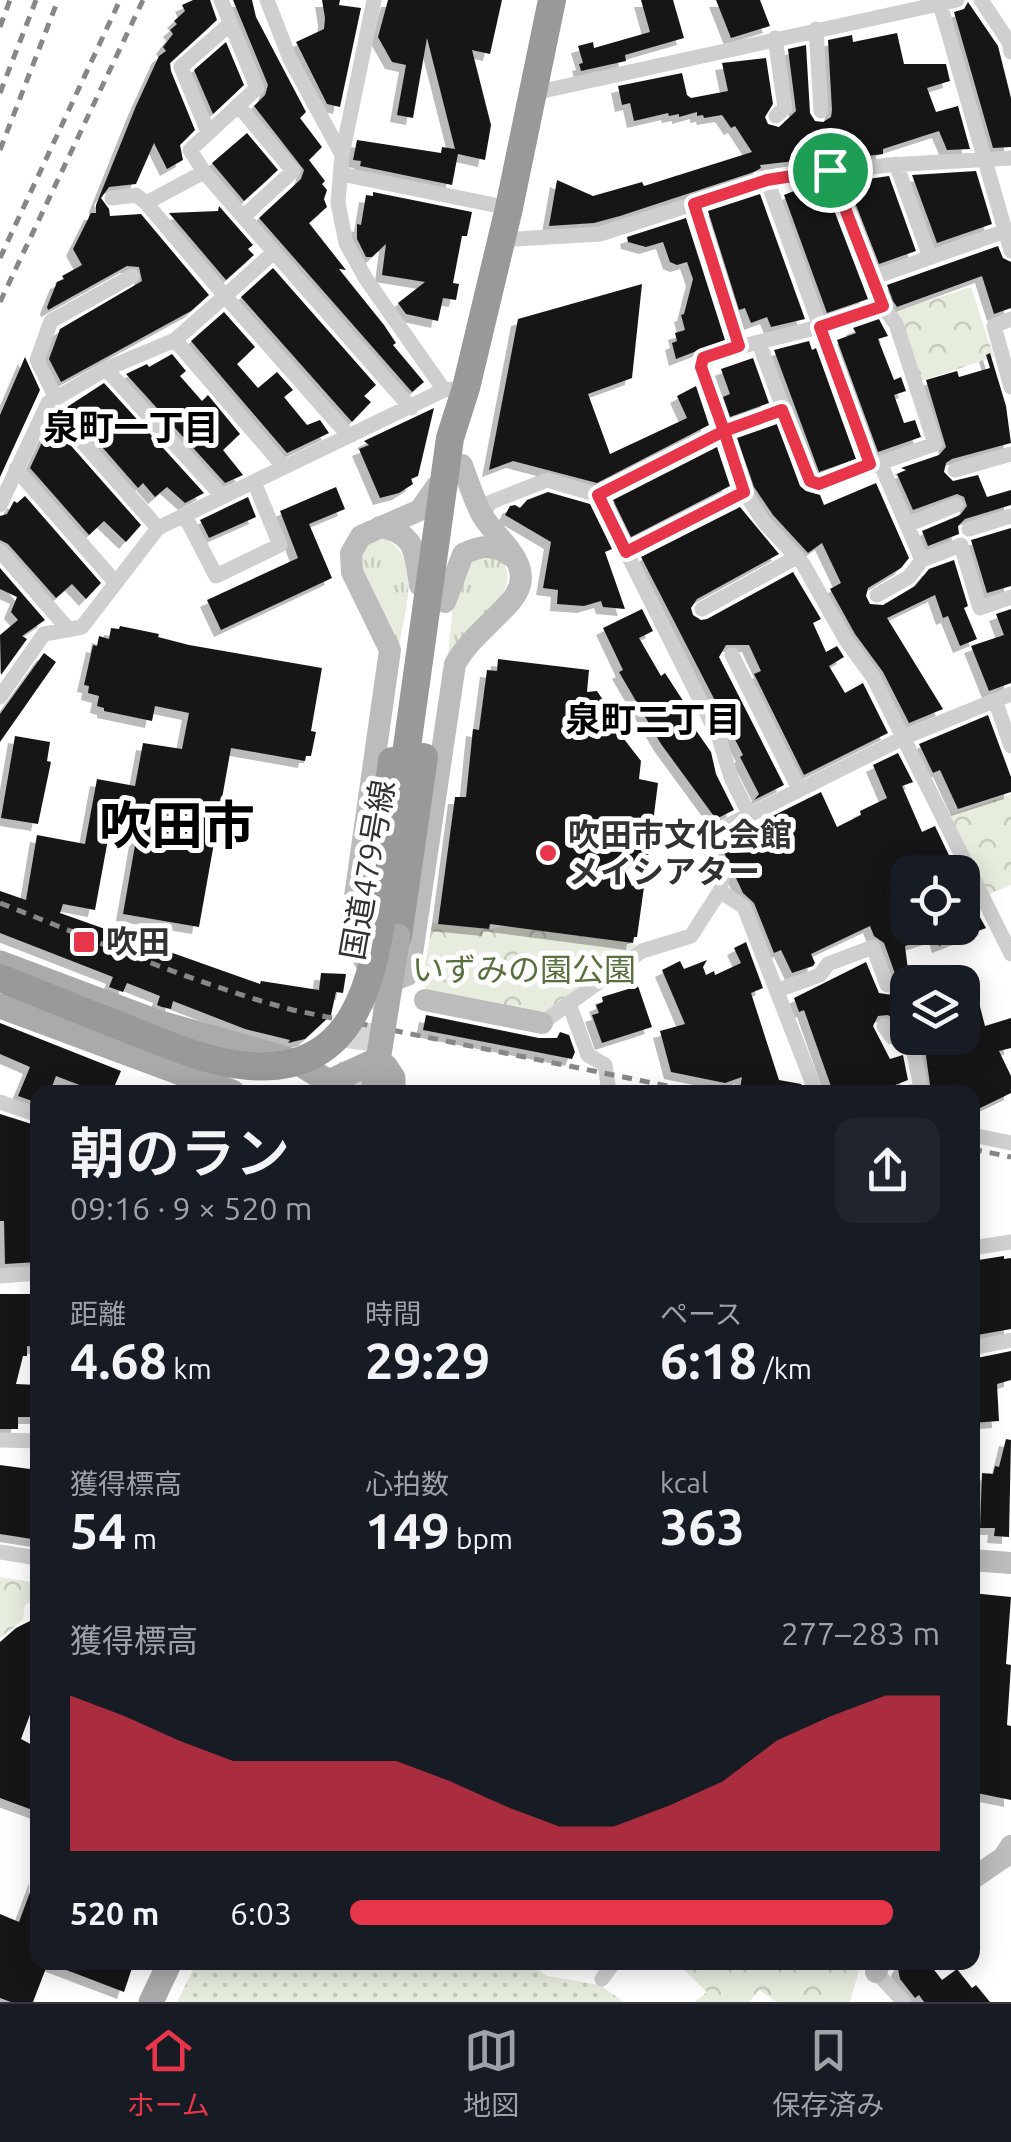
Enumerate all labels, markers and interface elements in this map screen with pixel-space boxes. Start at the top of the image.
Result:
pin [788,128,873,213]
icon: arrive [803,143,858,198]
district label: 泉町一丁目 [43,407,219,447]
district label: 泉町二丁目 [565,699,741,739]
street label: 国道479号線 [333,777,401,963]
district label: 吹田市 [99,796,255,854]
place label: 吹田市文化会館 メイシアター [568,816,792,889]
marker: 吹田市文化会館 メイシアター [537,842,559,864]
map controls [890,855,980,1055]
button: locate [890,855,980,945]
place label: 吹田 [106,923,170,959]
marker: 吹田 [71,929,97,955]
park label: いずみの園公園 [412,951,636,987]
button: layers [890,965,980,1055]
button: share [835,1118,940,1223]
text: 朝のラン [70,1122,290,1183]
text: 09:16 · 9 × 520 m [70,1190,312,1226]
text: 距離 [70,1298,126,1329]
text: 時間 [365,1298,421,1329]
text: ペース [660,1298,743,1329]
text: 4.68 [70,1332,167,1388]
text: 29:29 [365,1332,490,1388]
text: 6:18 [660,1332,757,1388]
text: km [167,1353,212,1384]
text: /km [757,1353,812,1384]
text: kcal [660,1467,708,1498]
text: 獲得標高 [70,1468,182,1499]
text: 心拍数 [365,1468,449,1499]
text: 363 [660,1498,745,1554]
text: 54 [70,1502,126,1558]
text: 149 [365,1502,450,1558]
text: m [126,1523,157,1554]
text: bpm [450,1523,513,1554]
text: 277–283 m [781,1615,940,1651]
text: 獲得標高 [70,1622,198,1658]
text: 520 m [70,1895,159,1931]
text: 6:03 [230,1895,292,1931]
tab: ホーム [127,2023,210,2123]
tab: 地図 [463,2023,519,2123]
tab: 保存済み [772,2023,884,2123]

